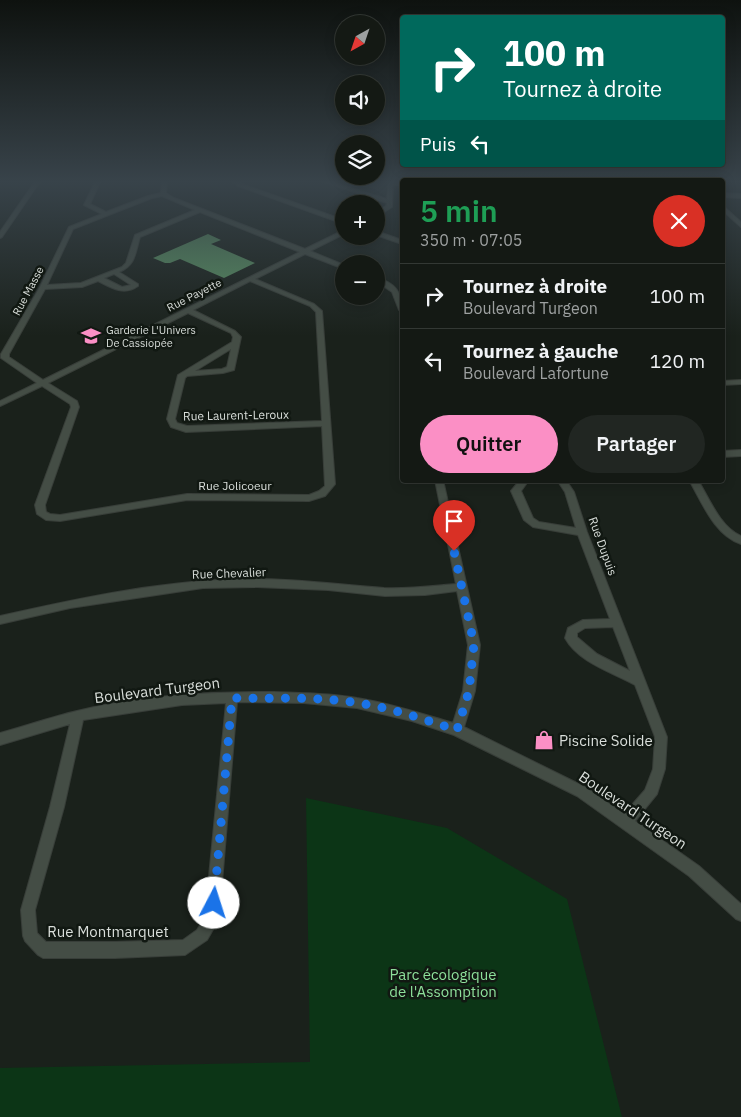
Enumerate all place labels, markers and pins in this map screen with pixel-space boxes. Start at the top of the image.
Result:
place label: Garderie L'Univers De Cassiopée [106,323,196,350]
school or university icon: Garderie L'Univers De Cassiopée [80,325,102,347]
pin [433,500,475,551]
shop icon: Piscine Solide [533,729,555,751]
place label: Piscine Solide [559,731,653,750]

